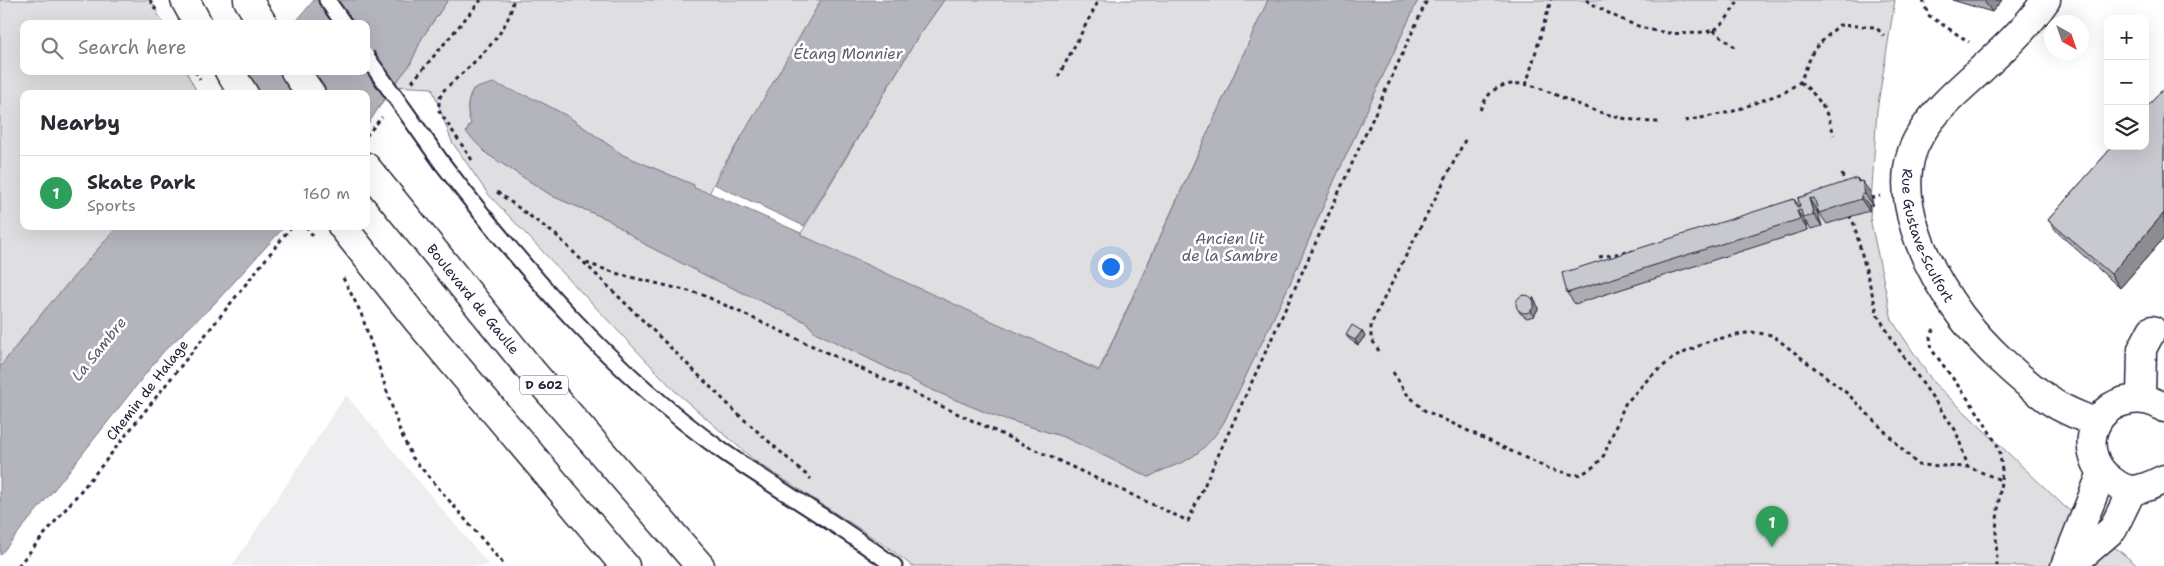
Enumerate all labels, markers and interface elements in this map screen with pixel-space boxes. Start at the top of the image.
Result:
north arrow [2044,15,2089,60]
map controls [2104,15,2149,150]
button: + [2104,15,2149,60]
search box [20,20,370,75]
icon: search [38,34,66,62]
text: Search here [78,35,187,60]
water label: Étang Monnier [793,43,904,64]
button: − [2104,60,2149,105]
button: layers [2104,105,2149,150]
text: Nearby [40,109,120,137]
street label: Rue Gustave-Sculfort [1898,168,1958,306]
text: Skate Park [87,170,196,195]
text: 1 [52,183,60,204]
text: 160 m [303,183,350,204]
text: Sports [87,195,136,216]
water label: Ancien lit de la Sambre [1182,229,1278,266]
street label: Boulevard de Gaulle [423,240,523,358]
your location [1098,254,1124,280]
water label: La Sambre [67,313,131,385]
street label: Chemin de Halage [102,336,192,444]
road number: D 602 [520,376,568,394]
pin: 1 [1756,506,1788,547]

